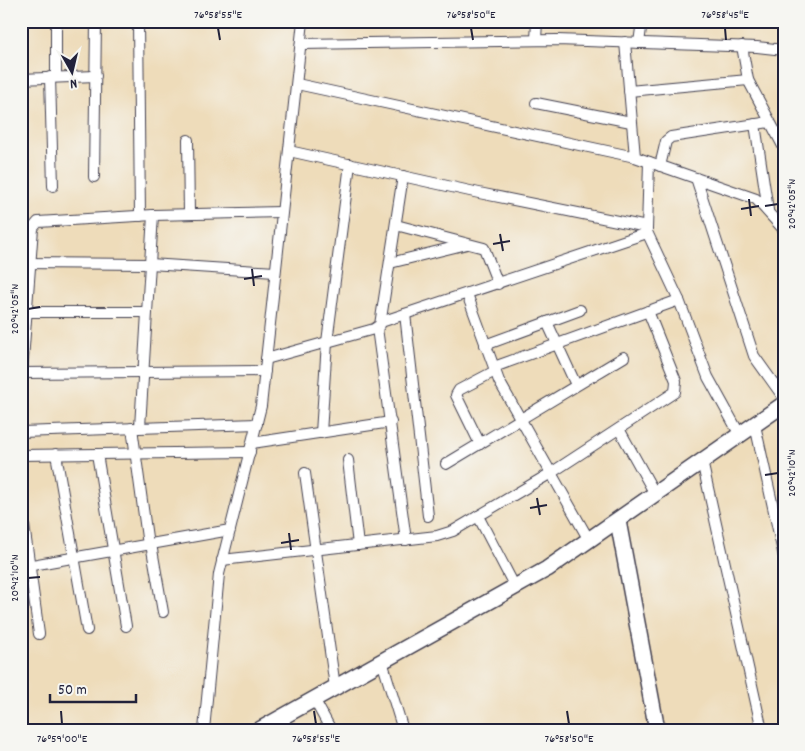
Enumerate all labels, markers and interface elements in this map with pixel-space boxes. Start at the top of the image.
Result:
text: 76°58'55"E [194,7,242,24]
text: 76°58'50"E [447,7,496,24]
text: 76°58'45"E [701,7,749,24]
north arrow [48,48,98,98]
text: N [69,73,78,93]
text: 20°42'05"N [784,179,801,229]
text: 20°42'05"N [7,284,24,334]
text: 20°42'10"N [784,449,801,497]
text: 20°42'10"N [7,554,24,602]
scale bar [50,671,136,703]
text: 50 m [58,680,87,702]
text: 76°59'00"E [37,731,88,748]
text: 76°58'55"E [292,731,340,748]
text: 76°58'50"E [545,731,594,748]

